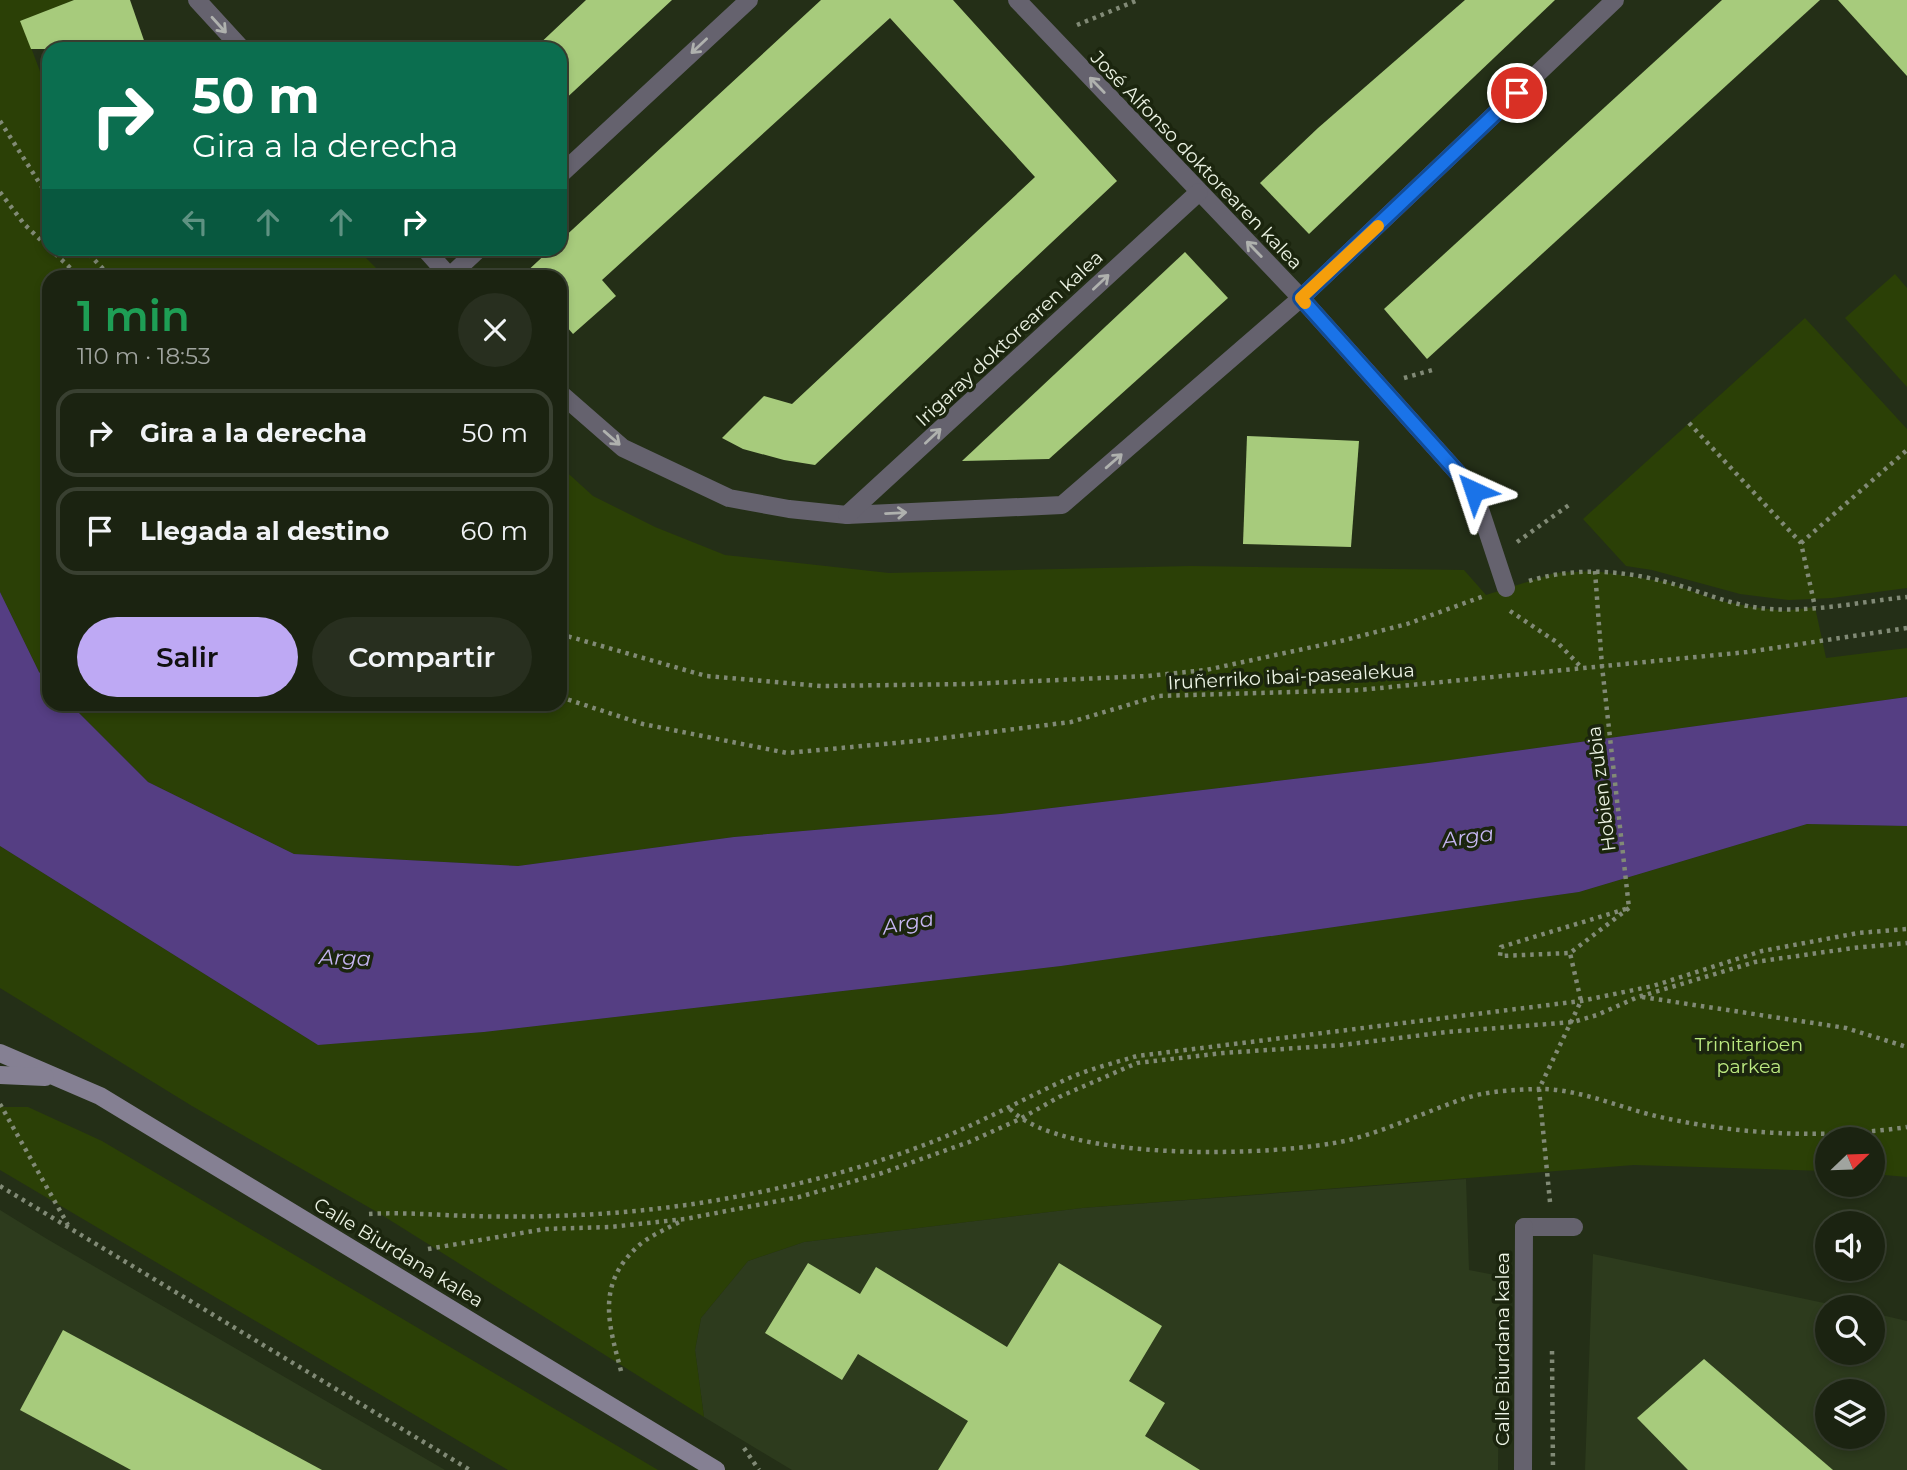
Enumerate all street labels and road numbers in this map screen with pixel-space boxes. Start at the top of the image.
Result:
street label: José Alfonso doktorearen kalea [1085,46,1307,274]
street label: Irigaray doktorearen kalea [911,246,1108,431]
street label: Iruñerriko ibai-pasealekua [1167,659,1415,694]
street label: Hobien zubia [1582,725,1621,853]
street label: Calle Biurdana kalea [310,1193,488,1312]
street label: Calle Biurdana kalea [1491,1252,1514,1446]

